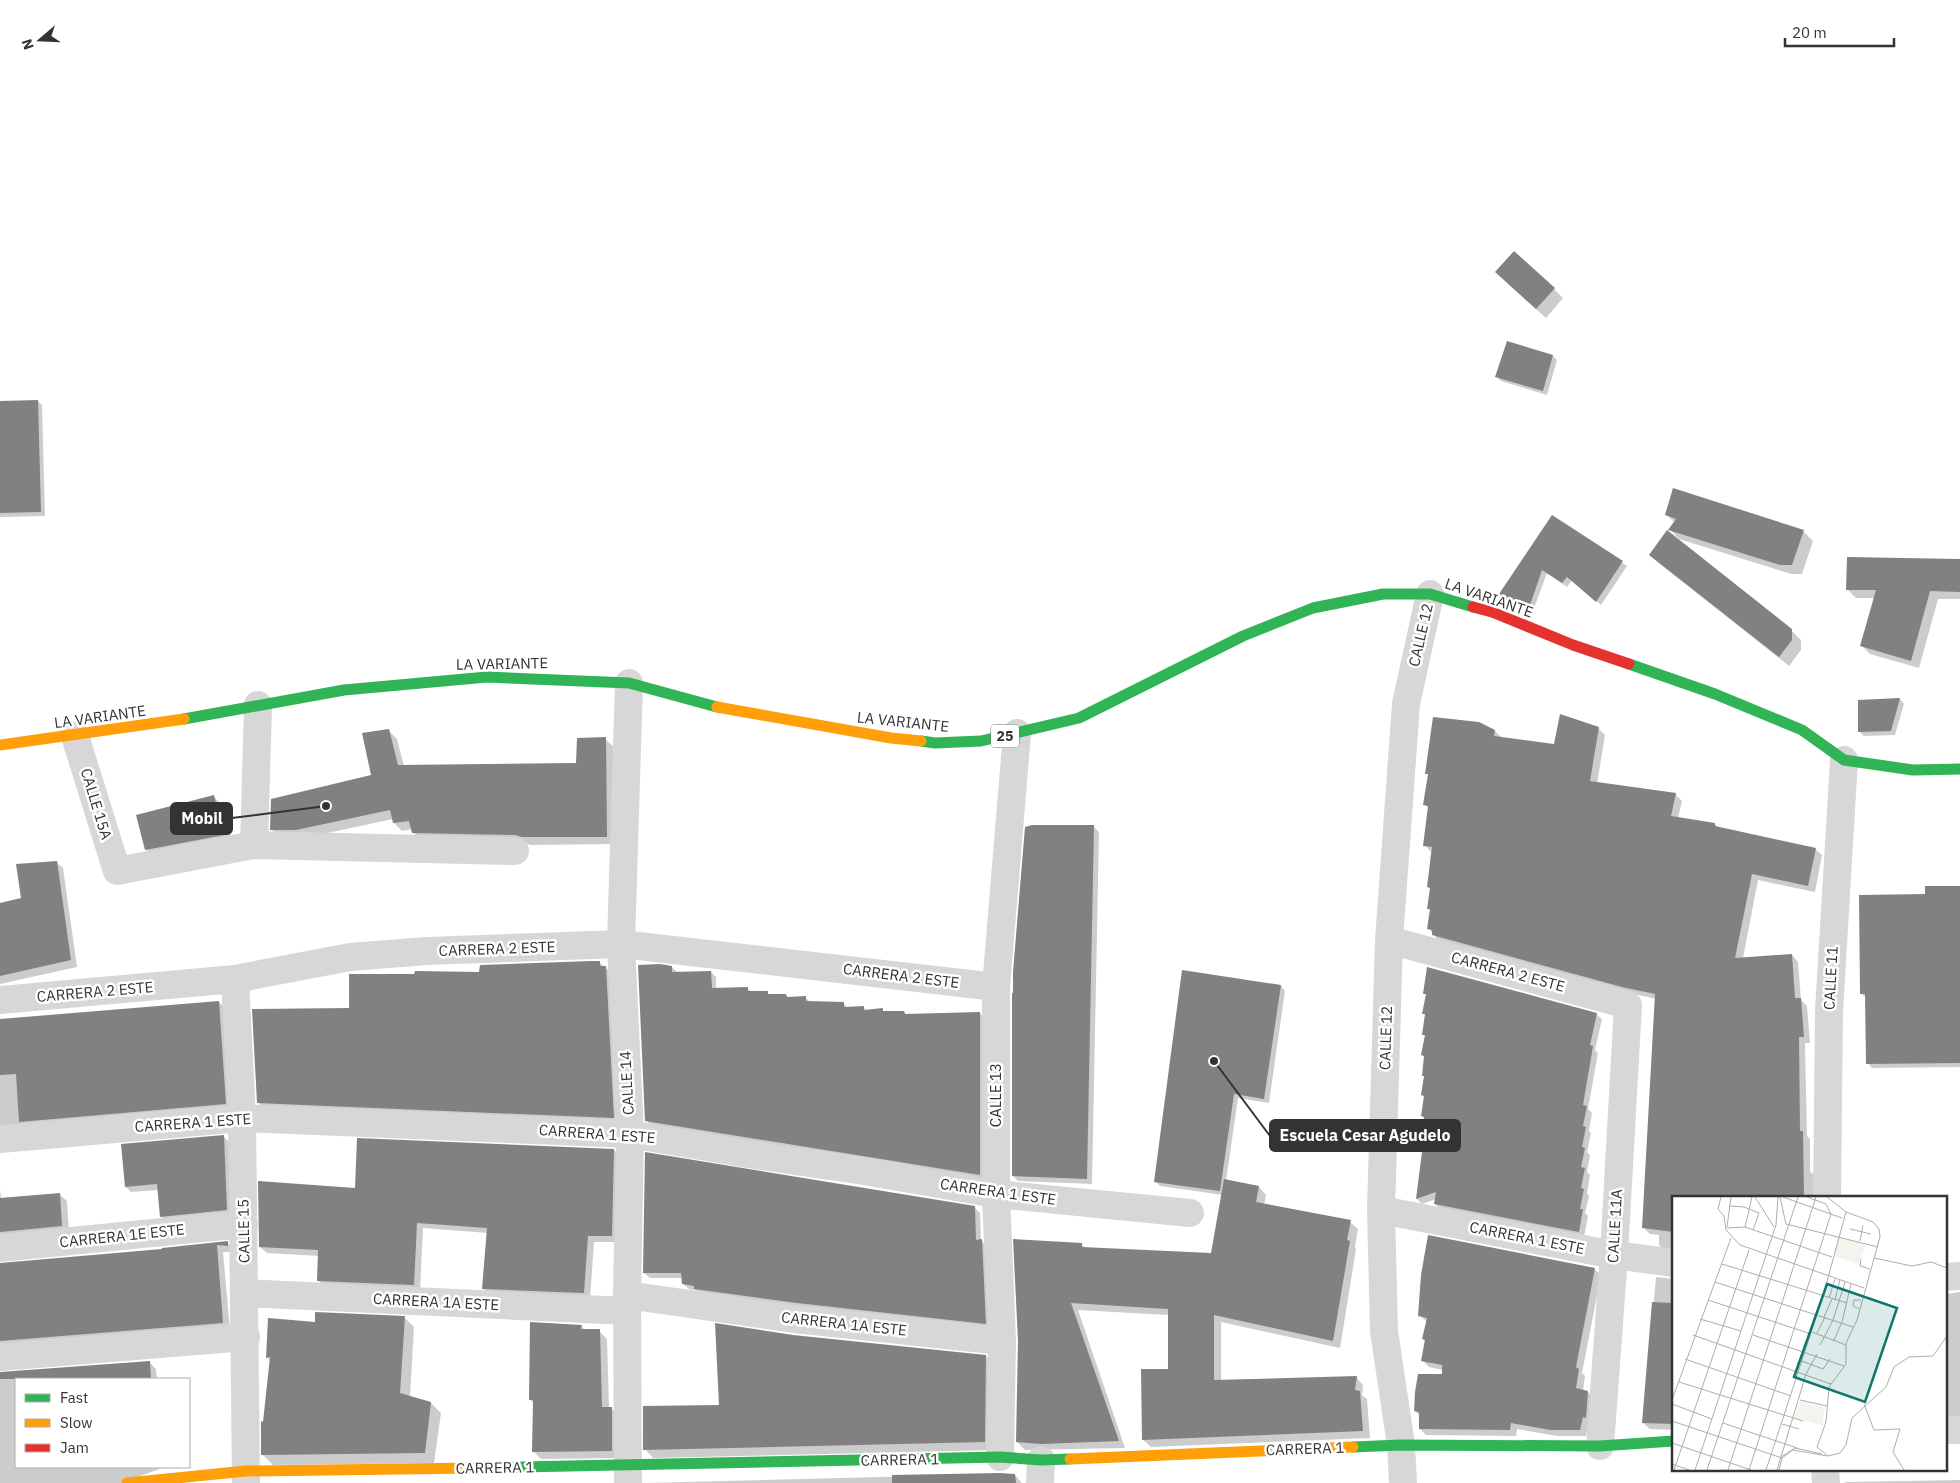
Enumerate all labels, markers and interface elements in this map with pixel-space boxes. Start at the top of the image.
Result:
north arrow [15,15,65,65]
scale bar [1785,15,1894,47]
text: 20 m [1792,23,1827,42]
text: N [18,37,38,52]
street label: LA VARIANTE [1442,574,1536,622]
street label: CALLE 12 [1404,601,1437,668]
street label: LA VARIANTE [456,653,548,674]
street label: LA VARIANTE [53,701,147,732]
street label: LA VARIANTE [856,707,950,736]
road number: 25 [991,724,1019,748]
street label: CALLE 15A [77,766,116,842]
callout: Mobil [171,803,232,834]
text: Mobil [181,808,223,828]
street label: CARRERA 2 ESTE [438,937,556,960]
street label: CALLE 11 [1819,945,1842,1011]
street label: CARRERA 2 ESTE [1449,947,1567,996]
street label: CARRERA 2 ESTE [842,959,960,992]
street label: CARRERA 2 ESTE [36,977,154,1006]
street label: CALLE 12 [1375,1006,1396,1070]
street label: CALLE 14 [615,1050,638,1116]
street label: CALLE 13 [986,1063,1005,1127]
street label: CARRERA 1 ESTE [134,1109,252,1136]
street label: CARRERA 1 ESTE [538,1120,656,1147]
callout: Escuela Cesar Agudelo [1270,1120,1460,1151]
text: Escuela Cesar Agudelo [1280,1125,1450,1145]
street label: CARRERA 1 ESTE [939,1174,1057,1209]
street label: CALLE 11A [1603,1188,1626,1263]
inset map [1672,1196,1948,1470]
street label: CALLE 15 [233,1199,254,1263]
street label: CARRERA 1 ESTE [1468,1217,1586,1258]
street label: CARRERA 1E ESTE [59,1219,185,1252]
street label: CARRERA 1A ESTE [372,1289,500,1314]
street label: CARRERA 1A ESTE [780,1307,908,1340]
legend [15,1378,190,1468]
text: Fast [60,1388,88,1407]
text: Slow [60,1413,93,1432]
text: Jam [60,1438,89,1457]
street label: CARRERA 1 [1265,1438,1345,1459]
street label: CARRERA 1 [861,1449,939,1470]
street label: CARRERA 1 [456,1457,534,1478]

